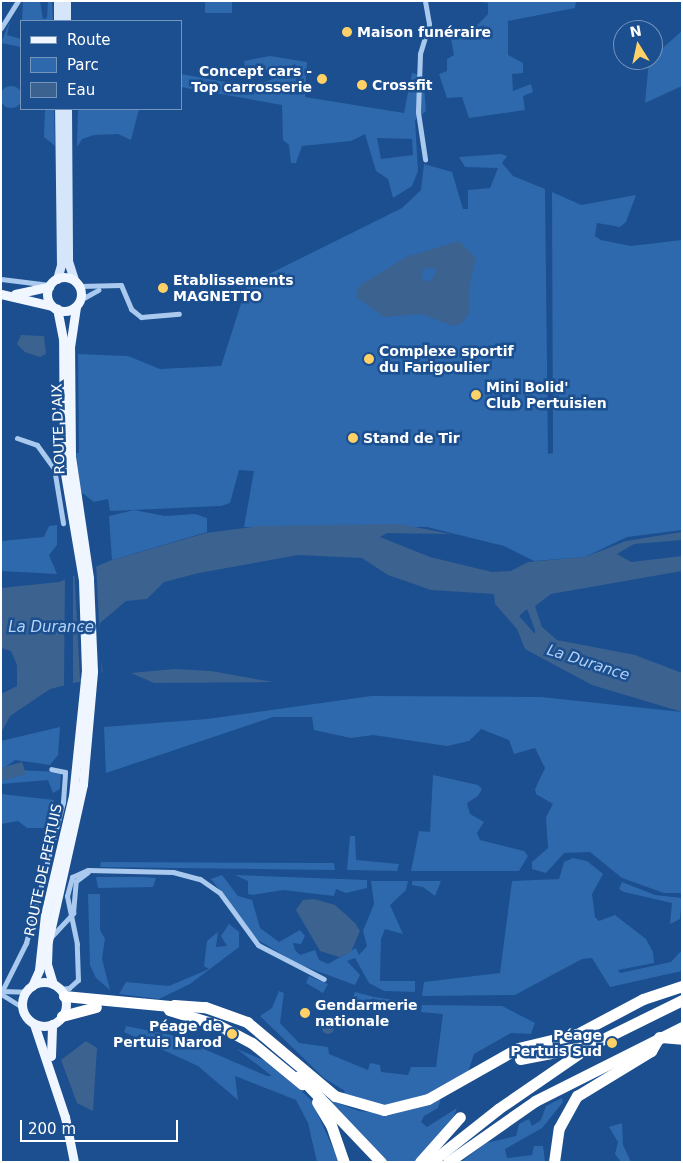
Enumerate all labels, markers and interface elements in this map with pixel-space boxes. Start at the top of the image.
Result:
legend [20,20,182,110]
north arrow [613,20,663,70]
text: N [628,22,643,40]
place label: Maison funéraire [357,24,491,40]
marker: Maison funéraire [341,26,353,38]
text: Route [67,31,111,49]
text: Parc [67,56,99,74]
place label: Concept cars - Top carrosserie [191,63,312,95]
marker: Concept cars - Top carrosserie [316,73,328,85]
place label: Crossfit [372,77,433,93]
marker: Crossfit [356,79,368,91]
text: Eau [67,81,95,99]
place label: Etablissements MAGNETTO [173,272,294,304]
marker: Etablissements MAGNETTO [157,282,169,294]
place label: Complexe sportif du Farigoulier [379,343,514,376]
marker: Complexe sportif du Farigoulier [363,353,375,365]
place label: Mini Bolid' Club Pertuisien [486,379,607,412]
street label: ROUTE D'AIX [48,383,68,475]
marker: Mini Bolid' Club Pertuisien [470,389,482,401]
place label: Stand de Tir [363,430,460,446]
marker: Stand de Tir [347,432,359,444]
water label: La Durance [8,619,94,637]
water label: La Durance [544,641,632,685]
street label: ROUTE DE PERTUIS [21,802,65,938]
place label: Gendarmerie nationale [315,997,418,1030]
marker: Gendarmerie nationale [299,1007,311,1019]
place label: Péage de Pertuis Narod [113,1018,222,1050]
place label: Péage Pertuis Sud [511,1027,602,1060]
marker: Péage de Pertuis Narod [226,1028,238,1040]
marker: Péage Pertuis Sud [606,1037,618,1049]
scale bar [22,1110,180,1142]
text: 200 m [28,1120,76,1138]

